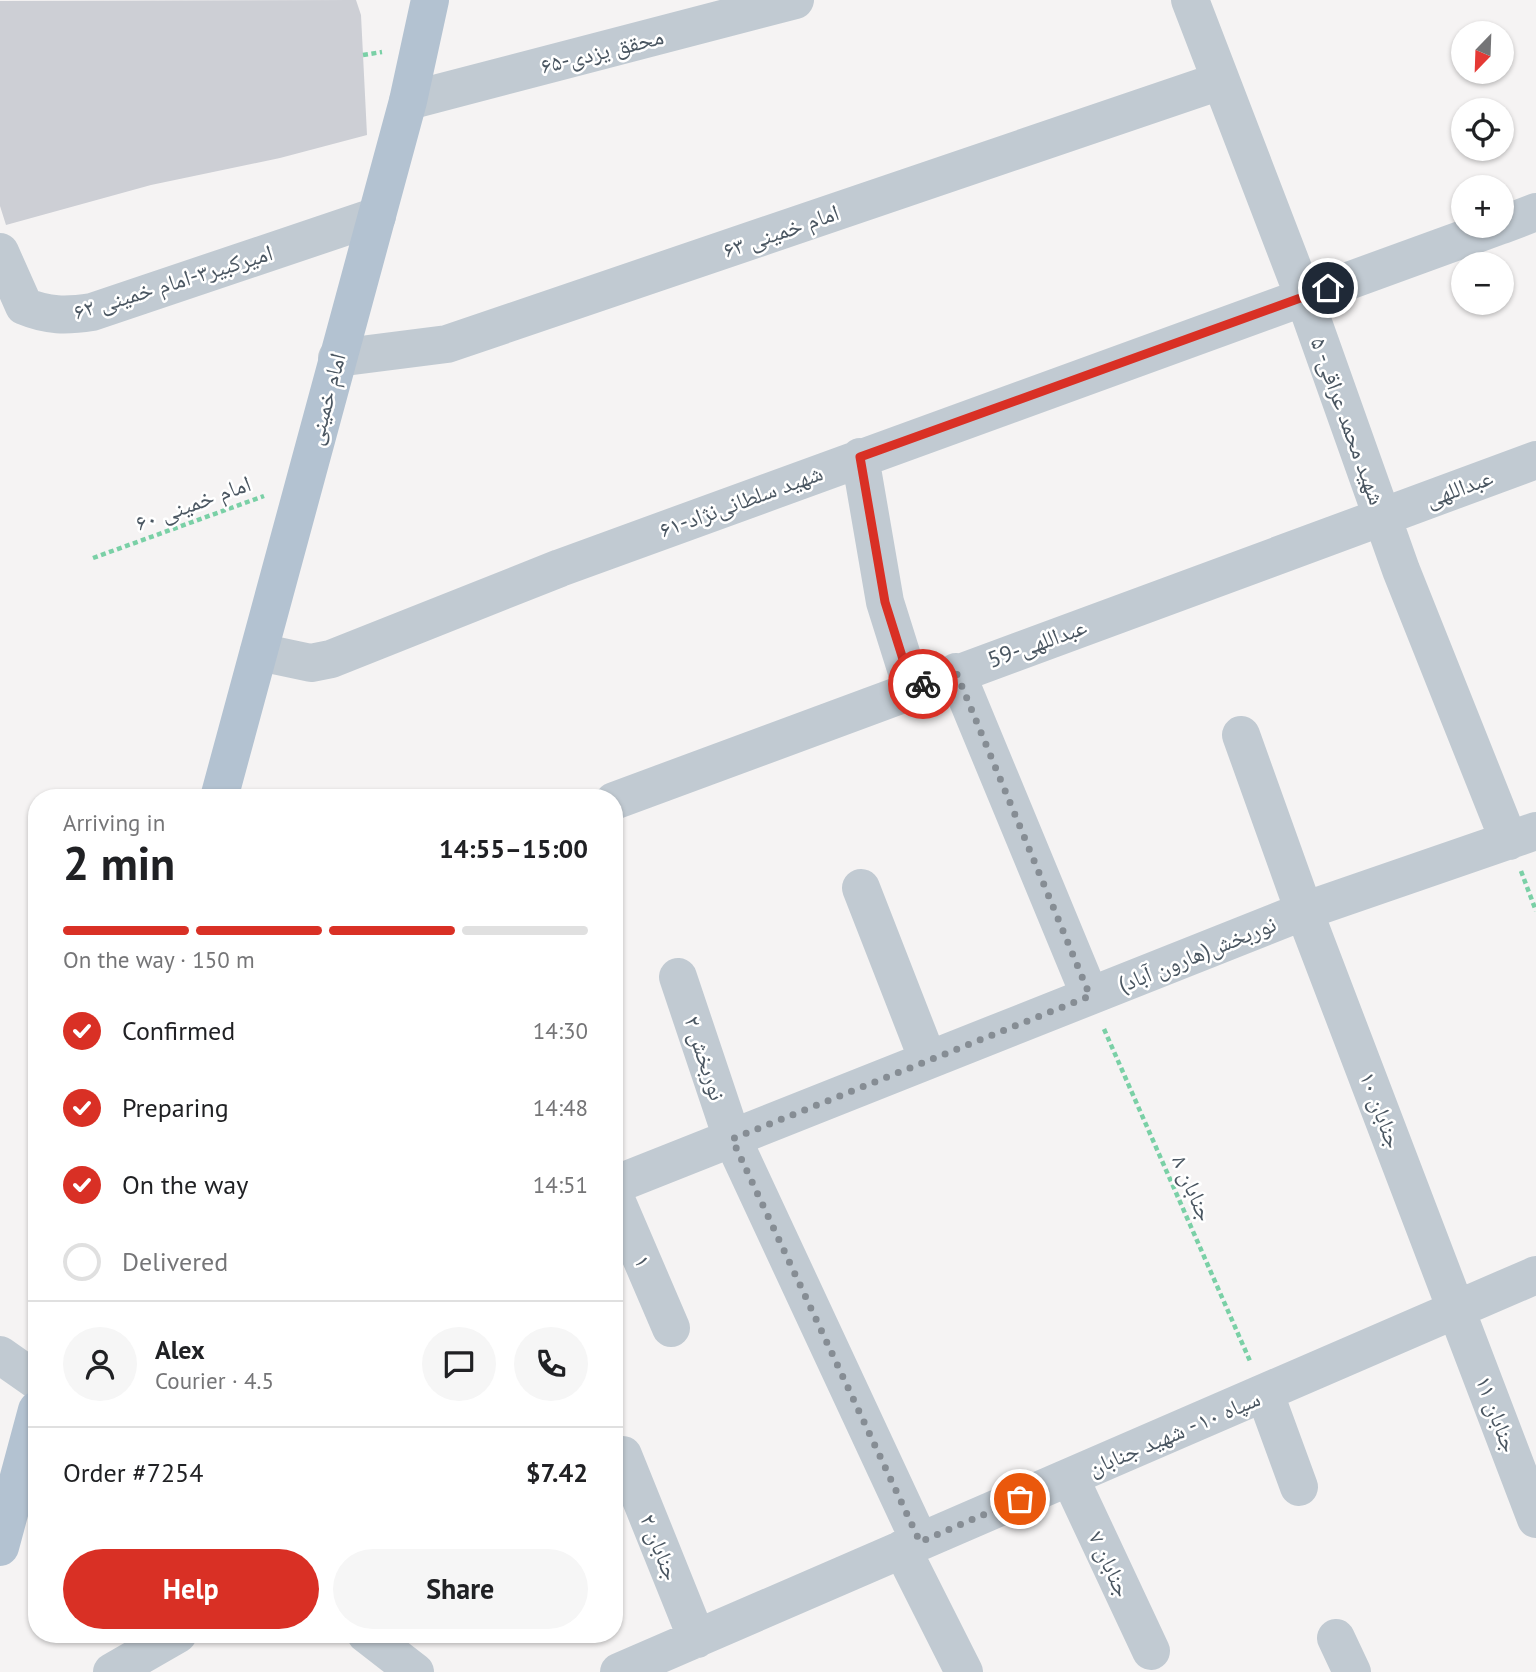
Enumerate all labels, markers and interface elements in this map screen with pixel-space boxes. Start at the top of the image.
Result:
street label: محقق یزدی-۶۵ [538,21,666,80]
north arrow [1451,21,1514,84]
map controls [1451,21,1514,315]
button: locate [1451,98,1514,161]
button: + [1451,175,1514,238]
street label: امام خمینی ۶۳ [719,197,843,266]
street label: امیرکبیر۳-امام خمینی ۶۲ [70,237,277,328]
button: − [1451,252,1514,315]
pin [1298,258,1358,318]
icon: home [1309,269,1347,307]
street label: شهید محمد عراقی- ۵ [1305,333,1392,509]
street label: امام خمینی [299,350,354,449]
street label: شهید سلطانی‌نژاد-۶۱ [655,457,827,544]
street label: عبداللهی [1421,462,1497,513]
street label: امام خمینی ۶۰ [131,468,255,539]
street label: عبداللهی-59 [983,611,1091,674]
courier [888,649,958,719]
icon: bike [904,665,942,703]
text: Arriving in [63,808,165,837]
text: 14:55–15:00 [439,832,588,865]
text: 2 min [63,833,175,893]
street label: نوربخش(هارون آباد) [1114,909,1280,998]
text: On the way · 150 m [63,945,255,974]
icon: check [63,1012,101,1050]
street label: نوربخش ۲ [678,1012,733,1104]
text: Confirmed [122,1014,235,1047]
text: 14:30 [533,1016,588,1045]
street label: جنابان ۱۰ [1354,1067,1409,1152]
icon: check [63,1089,101,1127]
text: Preparing [122,1091,229,1124]
text: 14:48 [533,1093,588,1122]
street label: جنابان ۸ [1166,1150,1221,1225]
icon: check [63,1166,101,1204]
text: On the way [122,1168,248,1201]
text: 14:51 [533,1170,588,1199]
text: Delivered [122,1245,228,1278]
street label: ۱ [628,1250,659,1271]
button: person [63,1327,137,1401]
button: chat [422,1327,496,1401]
button: phone [514,1327,588,1401]
text: Alex [155,1333,205,1366]
text: Courier · 4.5 [155,1366,274,1395]
street label: جنابان ۱۱ [1470,1371,1525,1456]
street label: سپاه ۱۰ - شهید جنابان [1083,1383,1264,1482]
text: Order #7254 [63,1456,203,1489]
text: $7.42 [526,1456,588,1489]
pin [990,1469,1050,1529]
icon: bag [1001,1480,1039,1518]
street label: جنابان ۲ [634,1509,687,1584]
street label: جنابان ۷ [1083,1526,1138,1601]
button: Help [63,1549,319,1629]
button: Share [333,1549,588,1629]

